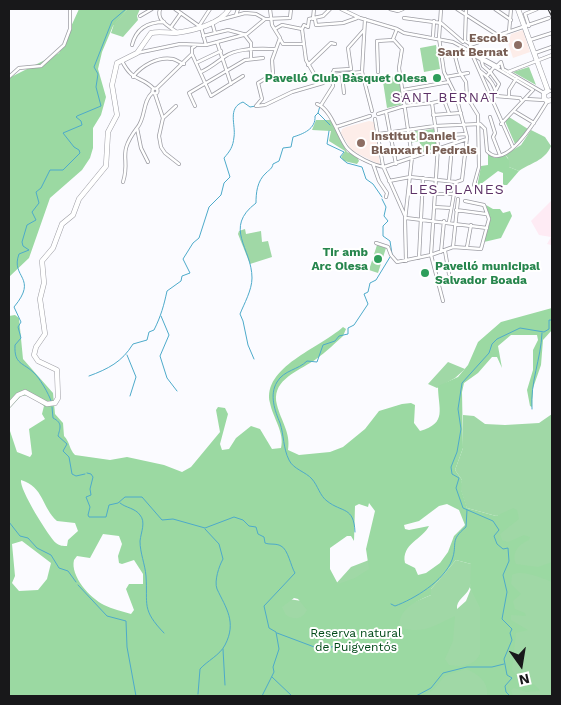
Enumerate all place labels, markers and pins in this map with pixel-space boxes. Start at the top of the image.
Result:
place label: Escola Sant Bernat [438,31,508,59]
marker: Escola Sant Bernat [512,39,524,51]
place label: Pavelló Club Bàsquet Olesa [265,71,427,85]
marker: Pavelló Club Bàsquet Olesa [431,72,443,84]
place label: Institut Daniel Blanxart i Pedrals [371,129,477,157]
marker: Institut Daniel Blanxart i Pedrals [355,137,367,149]
place label: Tir amb Arc Olesa [311,245,368,273]
marker: Tir amb Arc Olesa [372,253,384,265]
place label: Pavelló municipal Salvador Boada [435,259,540,287]
marker: Pavelló municipal Salvador Boada [419,267,431,279]

